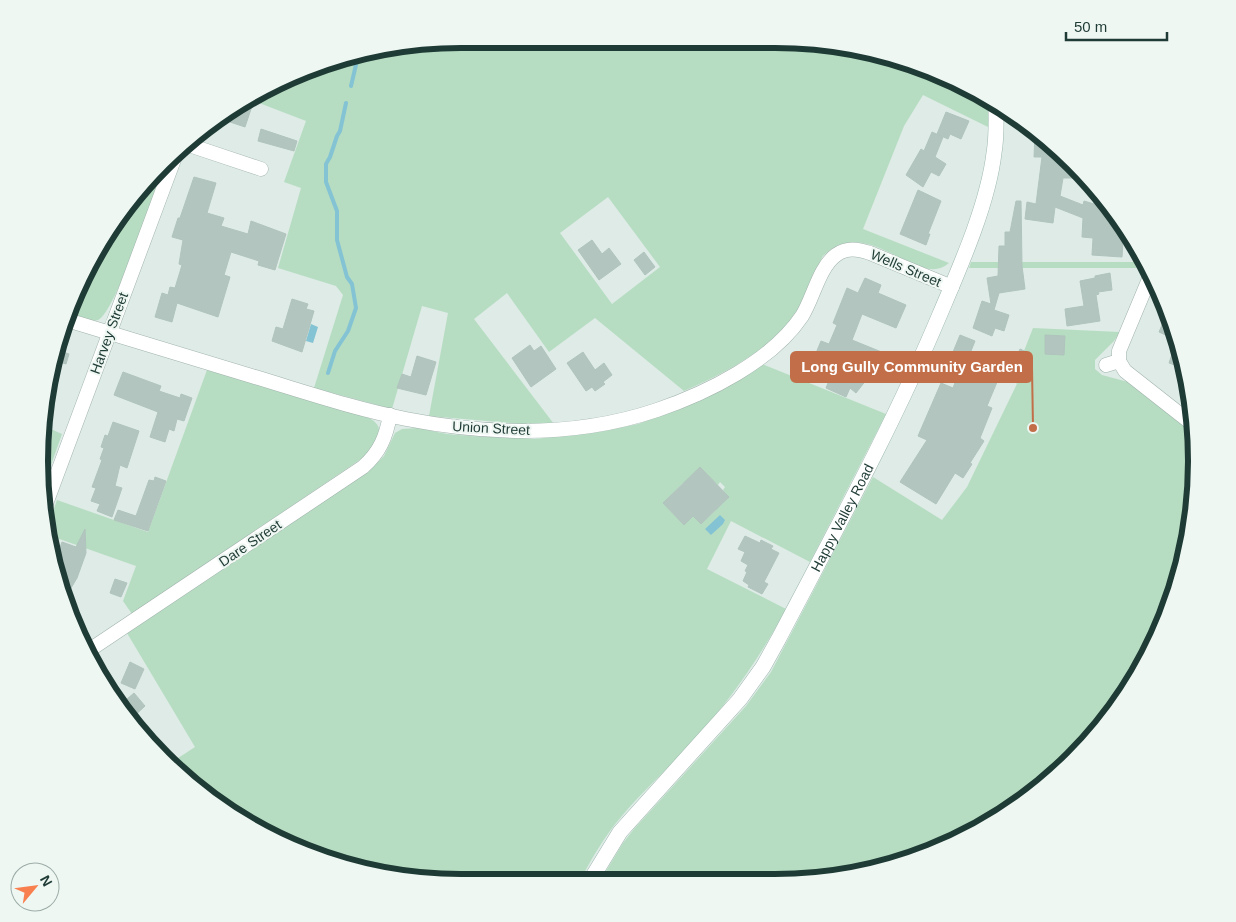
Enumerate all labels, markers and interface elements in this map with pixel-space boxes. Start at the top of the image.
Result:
scale bar [1066,10,1167,42]
text: 50 m [1074,18,1107,35]
street label: Wells Street [868,246,944,290]
street label: Harvey Street [87,290,131,376]
callout: Long Gully Community Garden [791,352,1032,382]
text: Long Gully Community Garden [801,358,1023,375]
street label: Union Street [452,418,530,438]
street label: Happy Valley Road [808,461,877,574]
street label: Dare Street [216,516,284,570]
north arrow [10,862,60,912]
text: N [37,872,56,889]

